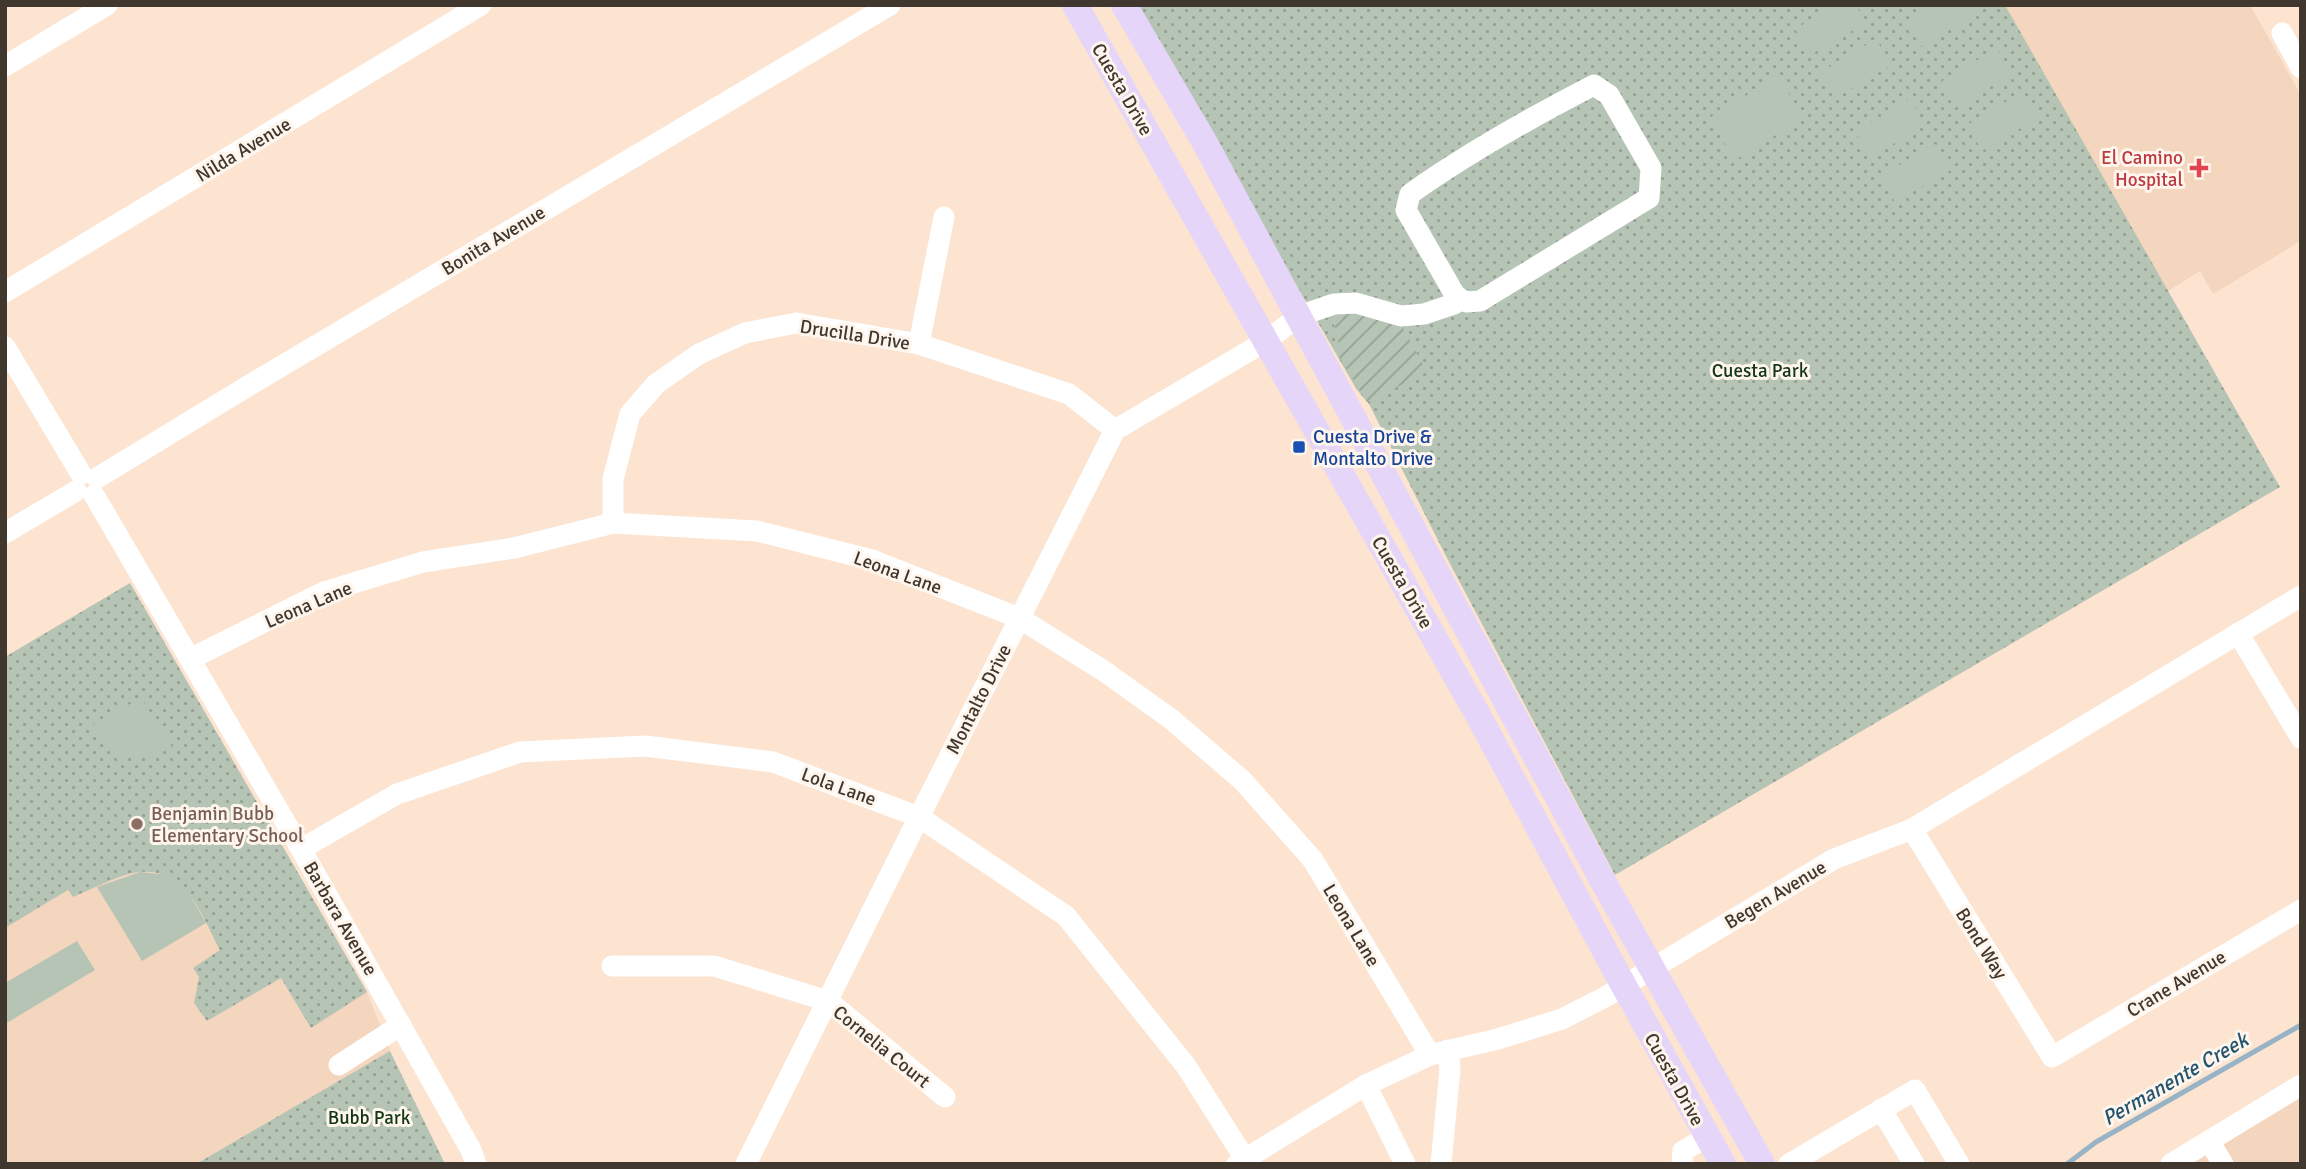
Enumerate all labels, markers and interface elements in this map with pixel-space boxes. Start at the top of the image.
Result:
street label: Cuesta Drive [1086,39,1158,140]
street label: Nilda Avenue [192,112,295,188]
place label: El Camino Hospital [2101,146,2183,192]
marker: El Camino Hospital [2189,158,2209,178]
street label: Bonita Avenue [437,201,550,281]
street label: Drucilla Drive [798,314,912,356]
park label: Cuesta Park [1712,359,1809,383]
place label: Cuesta Drive & Montalto Drive [1313,425,1433,471]
marker: Cuesta Drive & Montalto Drive [1291,439,1307,455]
street label: Cuesta Drive [1366,532,1438,633]
street label: Leona Lane [850,546,945,600]
street label: Leona Lane [261,576,356,634]
street label: Montalto Drive [941,640,1017,758]
street label: Lola Lane [798,762,879,812]
place label: Benjamin Bubb Elementary School [151,802,304,848]
marker: Benjamin Bubb Elementary School [129,816,145,832]
street label: Begen Avenue [1720,855,1831,935]
street label: Barbara Avenue [298,857,382,980]
street label: Leona Lane [1317,880,1385,971]
street label: Bond Way [1950,903,2013,984]
street label: Crane Avenue [2123,945,2230,1023]
street label: Cornelia Court [828,1000,935,1094]
water label: Permanente Creek [2097,1025,2255,1131]
street label: Cuesta Drive [1639,1029,1709,1130]
park label: Bubb Park [328,1106,411,1130]

